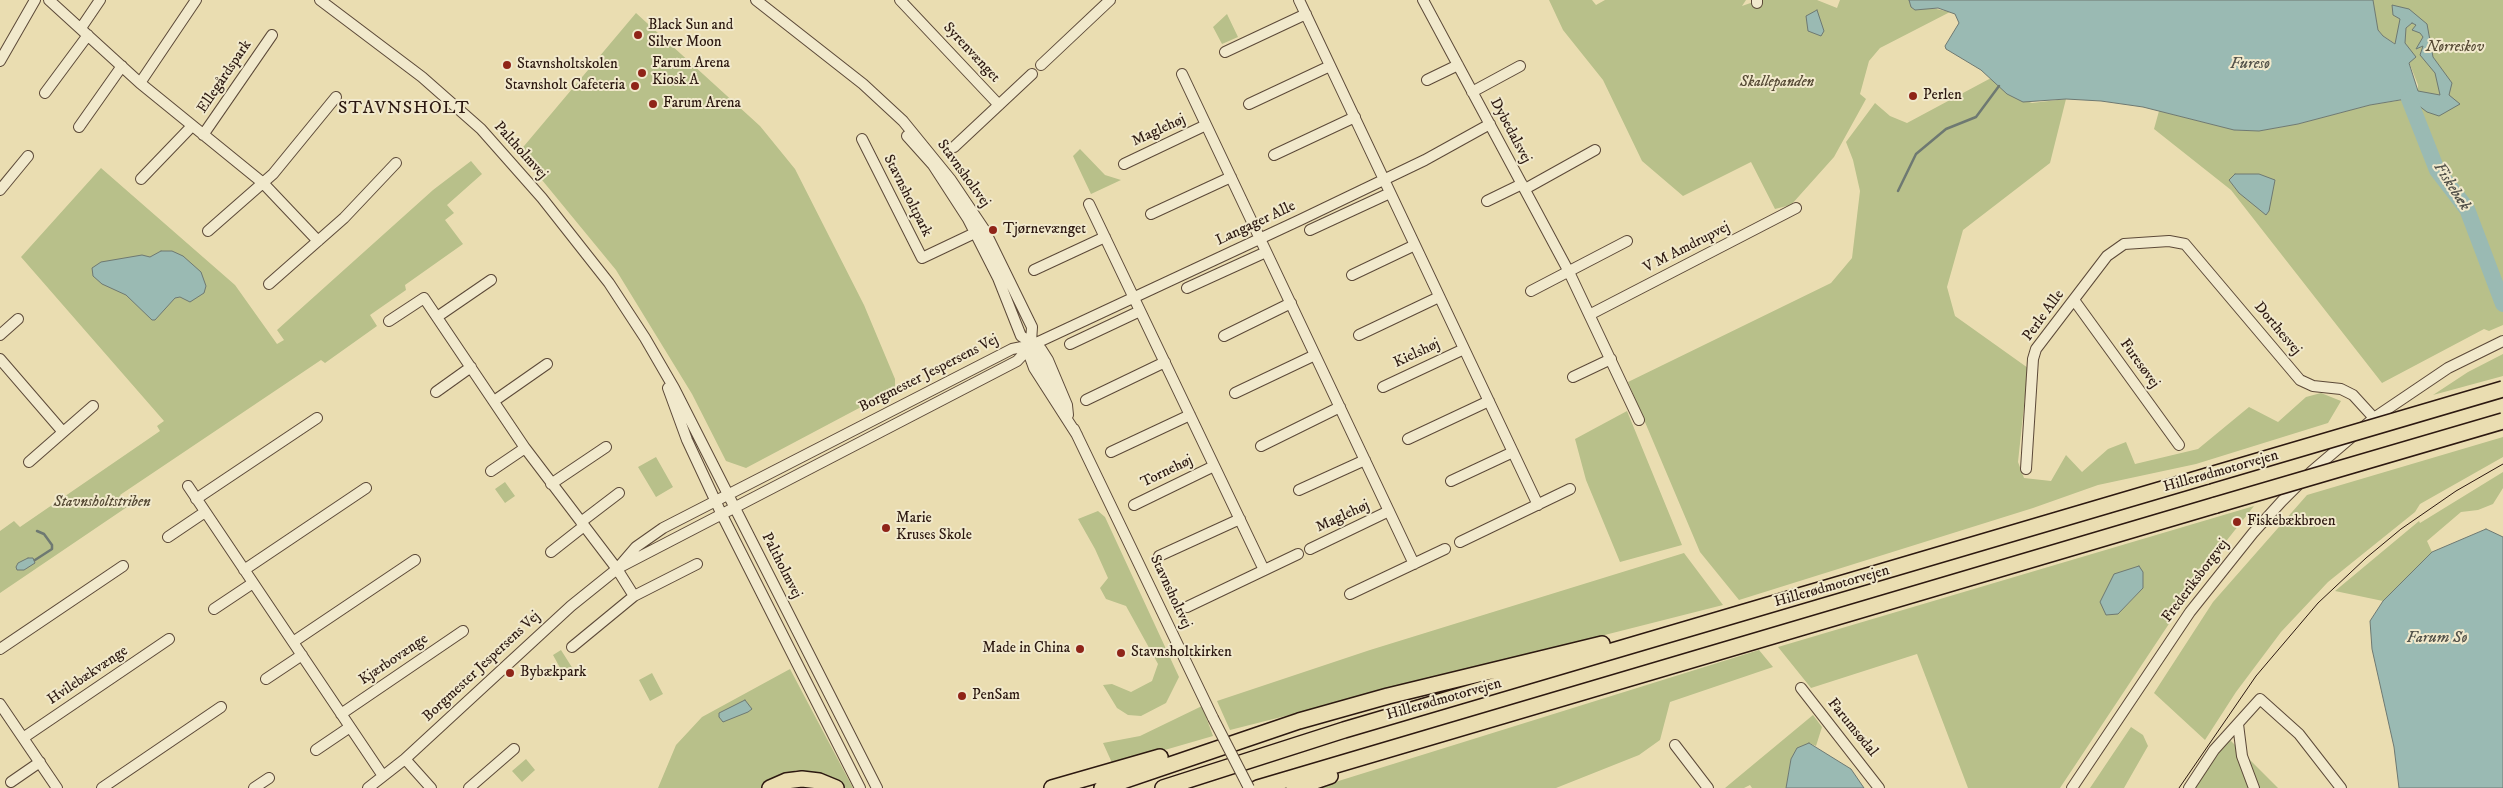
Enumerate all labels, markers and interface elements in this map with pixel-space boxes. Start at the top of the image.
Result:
place label: Black Sun and Silver Moon [648,17,733,52]
street label: Syrenvænget [939,19,1003,87]
marker: Black Sun and Silver Moon [632,29,644,41]
street label: Ellegårdspark [194,37,256,117]
park label: Nørreskov [2426,39,2484,57]
place label: Farum Arena Kiosk A [652,55,730,90]
water label: Furesø [2230,55,2270,75]
place label: Stavnsholtskolen [517,56,618,74]
marker: Stavnsholtskolen [501,59,513,71]
marker: Farum Arena Kiosk A [636,67,648,79]
park label: Skallepanden [1740,74,1814,92]
place label: Stavnsholt Cafeteria [505,77,625,95]
marker: Stavnsholt Cafeteria [629,80,641,92]
place label: Perlen [1923,87,1962,105]
marker: Perlen [1907,90,1919,102]
place label: Farum Arena [663,95,741,113]
street label: Dybedalsvej [1485,95,1535,167]
district label: STAVNSHOLT [337,98,471,120]
marker: Farum Arena [647,98,659,110]
street label: Maglehøj [1129,111,1189,151]
street label: Paltholmvej [489,118,551,184]
street label: Stavnsholtvej [932,137,994,211]
street label: Stavnsholtpark [879,152,935,240]
water label: Fiskebæk [2428,159,2474,215]
street label: Langager Alle [1213,198,1299,250]
street label: V M Amdrupvej [1641,218,1733,278]
place label: Tjørnevænget [1003,221,1086,239]
marker: Tjørnevænget [987,224,999,236]
street label: Perle Alle [2019,287,2069,345]
street label: Dorthesvej [2249,299,2305,359]
street label: Borgmester Jespersens Vej [856,331,1002,417]
street label: Kielshøj [1391,336,1443,372]
street label: Furesøvej [2115,336,2163,392]
street label: Hillerødmotorvejen [2161,447,2281,497]
street label: Tornehøj [1138,452,1196,492]
park label: Stavnsholtstriben [53,494,151,512]
street label: Maglehøj [1313,497,1373,537]
place label: Marie Kruses Skole [896,510,972,545]
place label: Fiskebækbroen [2247,513,2335,531]
marker: Fiskebækbroen [2231,516,2243,528]
marker: Marie Kruses Skole [880,522,892,534]
street label: Paltholmvej [757,530,805,602]
street label: Frederiksborgvej [2159,536,2233,626]
street label: Stavnsholtvej [1145,552,1195,632]
street label: Hillerødmotorvejen [1772,562,1892,612]
street label: Borgmester Jespersens Vej [420,608,544,726]
water label: Farum Sø [2407,629,2467,649]
street label: Kjærbovænge [356,630,432,690]
place label: Made in China [982,640,1070,658]
street label: Hvilebækvænge [44,643,132,709]
marker: Made in China [1074,643,1086,655]
place label: Stavnsholtkirken [1131,644,1232,662]
marker: Stavnsholtkirken [1115,647,1127,659]
place label: Bybækpark [520,664,586,682]
marker: Bybækpark [504,667,516,679]
street label: Hillerødmotorvejen [1384,675,1504,725]
place label: PenSam [972,687,1020,705]
marker: PenSam [956,690,968,702]
street label: Farumsødal [1823,695,1881,761]

